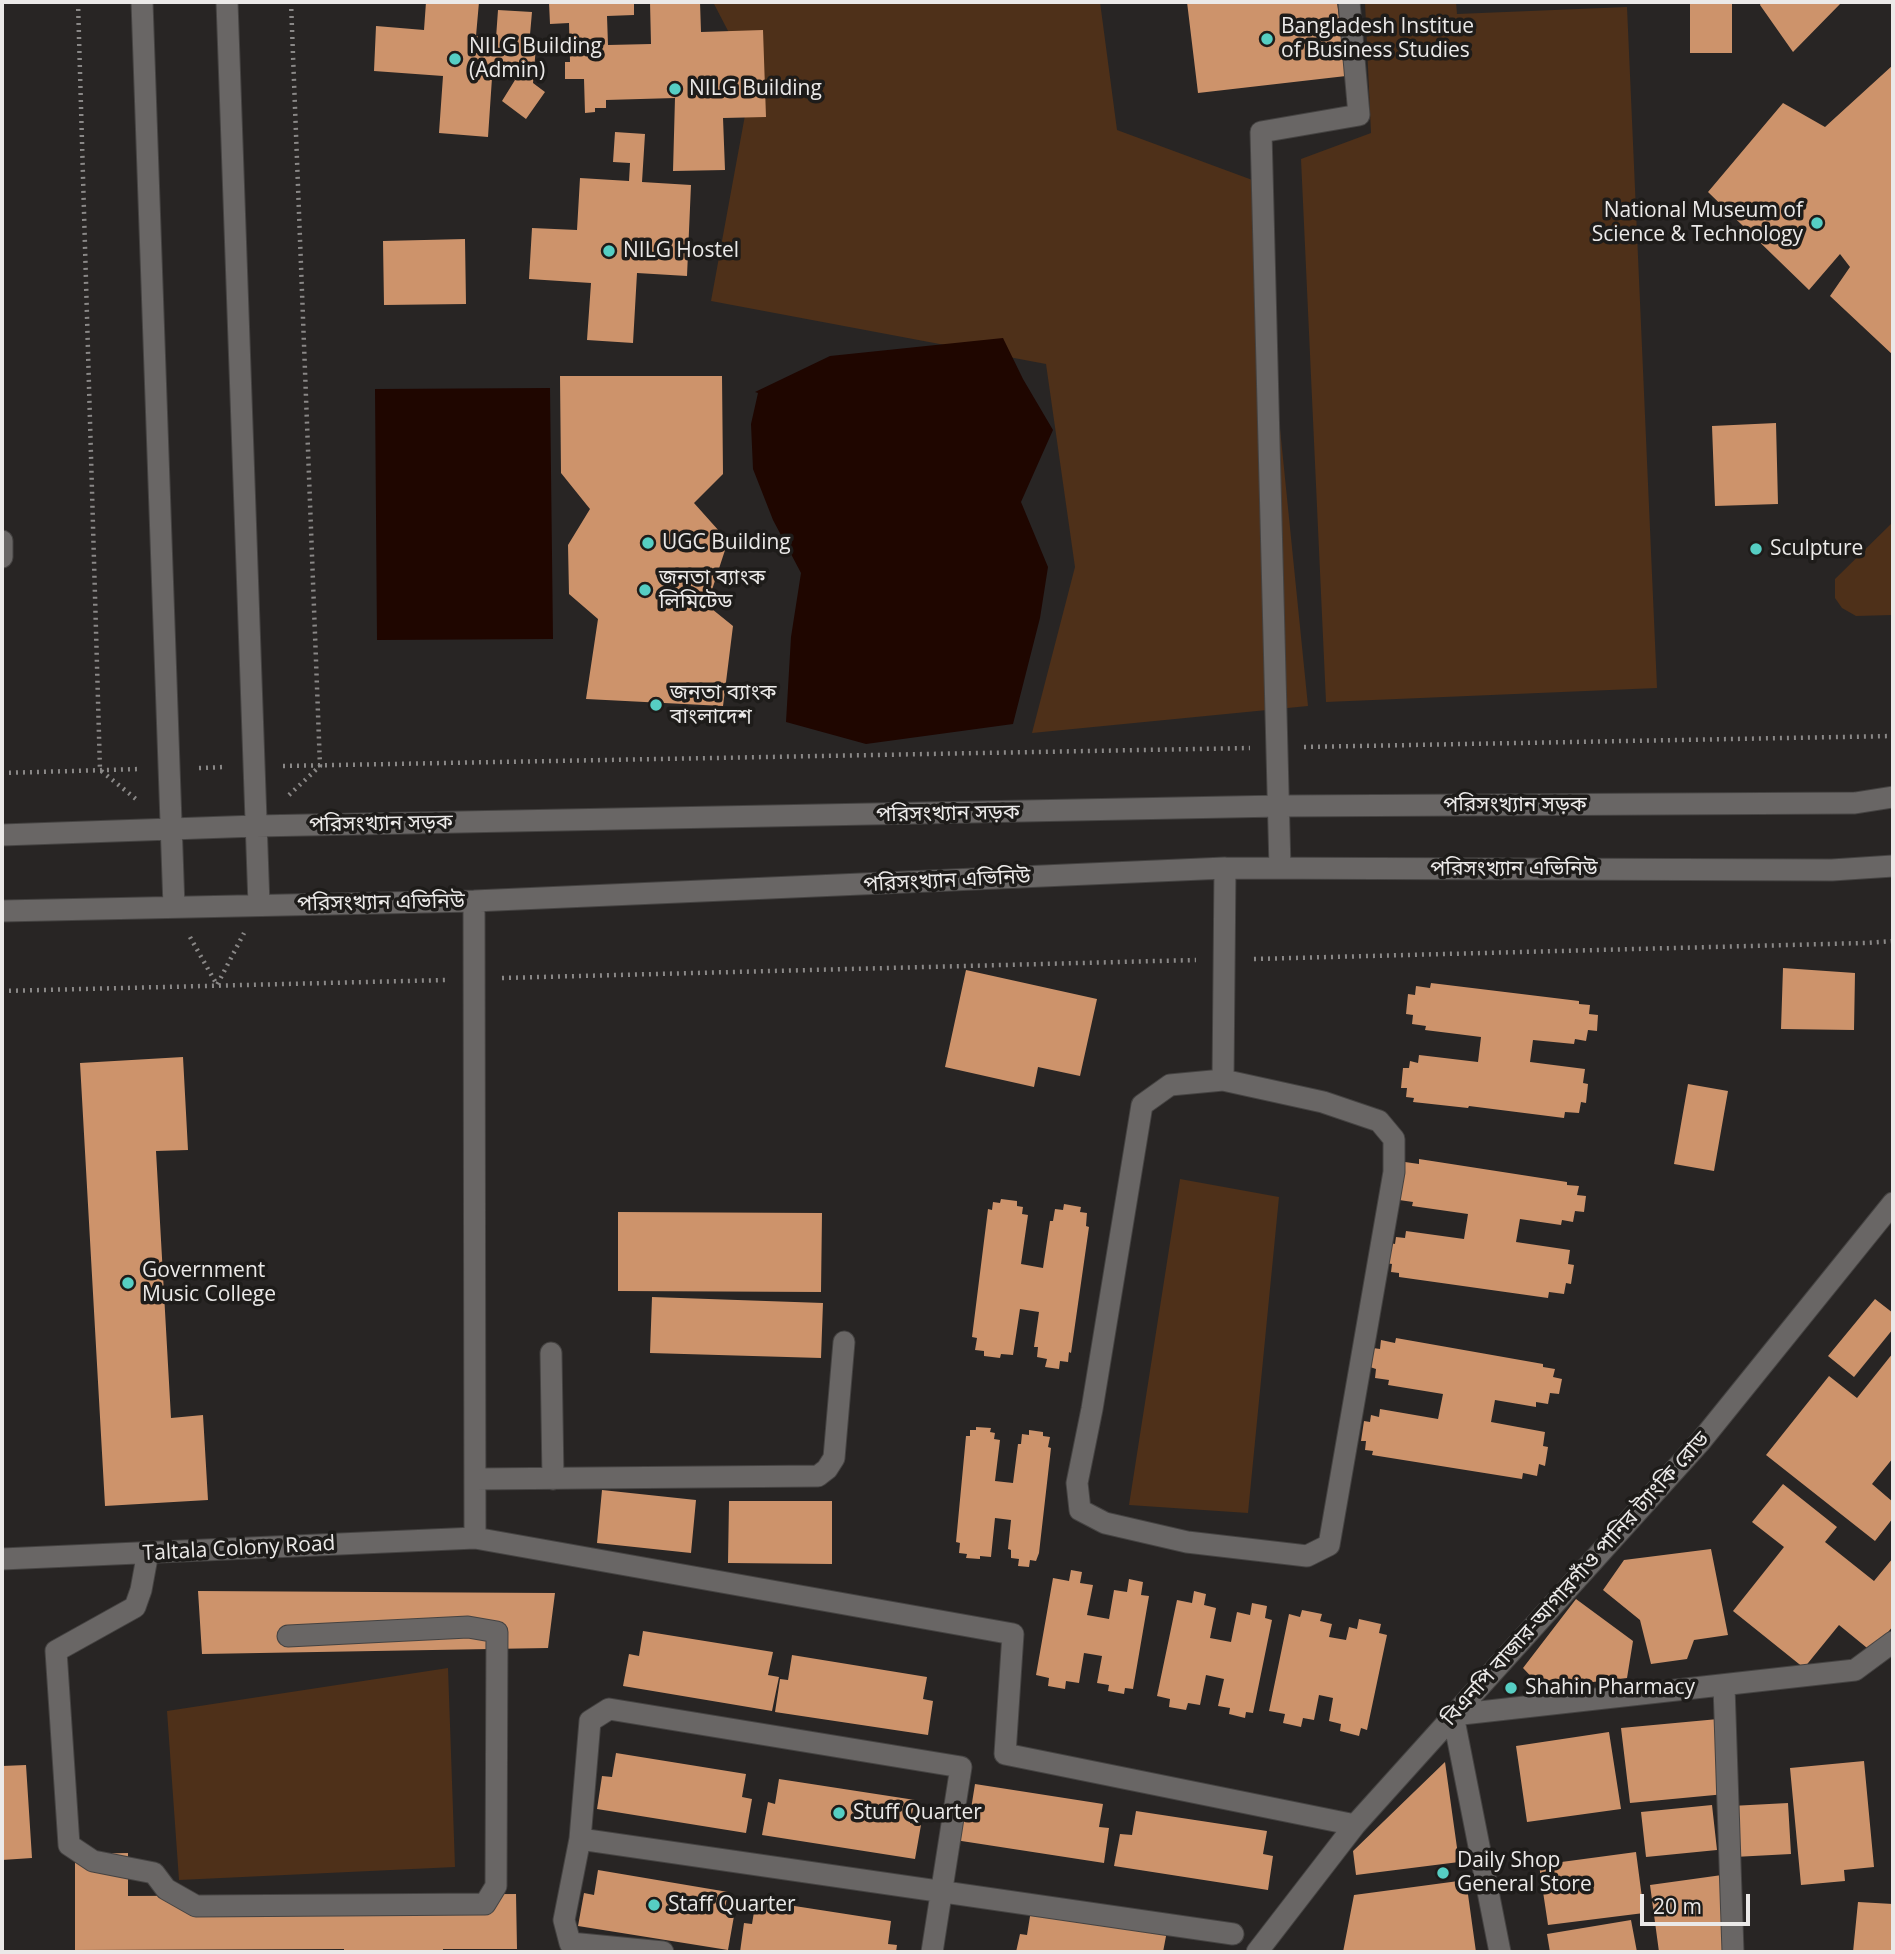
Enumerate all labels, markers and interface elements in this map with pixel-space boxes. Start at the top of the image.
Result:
place label: Bangladesh Institue of Business Studies [1281,14,1474,64]
marker: Bangladesh Institue of Business Studies [1259,31,1275,47]
place label: NILG Building (Admin) [469,34,602,84]
marker: NILG Building (Admin) [447,51,463,67]
place label: NILG Building [689,76,822,102]
marker: NILG Building [667,81,683,97]
place label: National Museum of Science & Technology [1592,198,1803,248]
marker: National Museum of Science & Technology [1809,215,1825,231]
place label: NILG Hostel [623,238,739,264]
marker: NILG Hostel [601,243,617,259]
place label: UGC Building [662,530,791,556]
marker: UGC Building [640,535,656,551]
place label: Sculpture [1770,536,1863,562]
marker: Sculpture [1748,541,1764,557]
place label: জনতা ব্যাংক লিমিটেড [659,565,766,615]
marker: জনতা ব্যাংক লিমিটেড [637,582,653,598]
place label: জনতা ব্যাংক বাংলাদেশ [670,680,777,730]
marker: জনতা ব্যাংক বাংলাদেশ [648,697,664,713]
street label: পরিসংখ্যান সড়ক [1443,792,1587,818]
street label: পরিসংখ্যান সড়ক [876,800,1020,828]
street label: পরিসংখ্যান সড়ক [309,810,453,838]
street label: পরিসংখ্যান এভিনিউ [1430,856,1598,882]
street label: পরিসংখ্যান এভিনিউ [863,864,1031,898]
street label: পরিসংখ্যান এভিনিউ [297,889,465,917]
place label: Government Music College [142,1258,276,1308]
marker: Government Music College [120,1275,136,1291]
street label: বিএনপি বাজার-আগারগাঁও পানির ট্যাংকি রোড [1437,1427,1715,1731]
street label: Taltala Colony Road [142,1531,336,1567]
place label: Shahin Pharmacy [1525,1675,1695,1701]
marker: Shahin Pharmacy [1503,1680,1519,1696]
place label: Stuff Quarter [853,1800,982,1826]
marker: Stuff Quarter [831,1805,847,1821]
place label: Daily Shop General Store [1457,1848,1592,1898]
marker: Daily Shop General Store [1435,1865,1451,1881]
scale bar [1643,1881,1753,1925]
place label: Staff Quarter [668,1892,796,1918]
text: 20 m [1653,1892,1702,1920]
marker: Staff Quarter [646,1897,662,1913]

